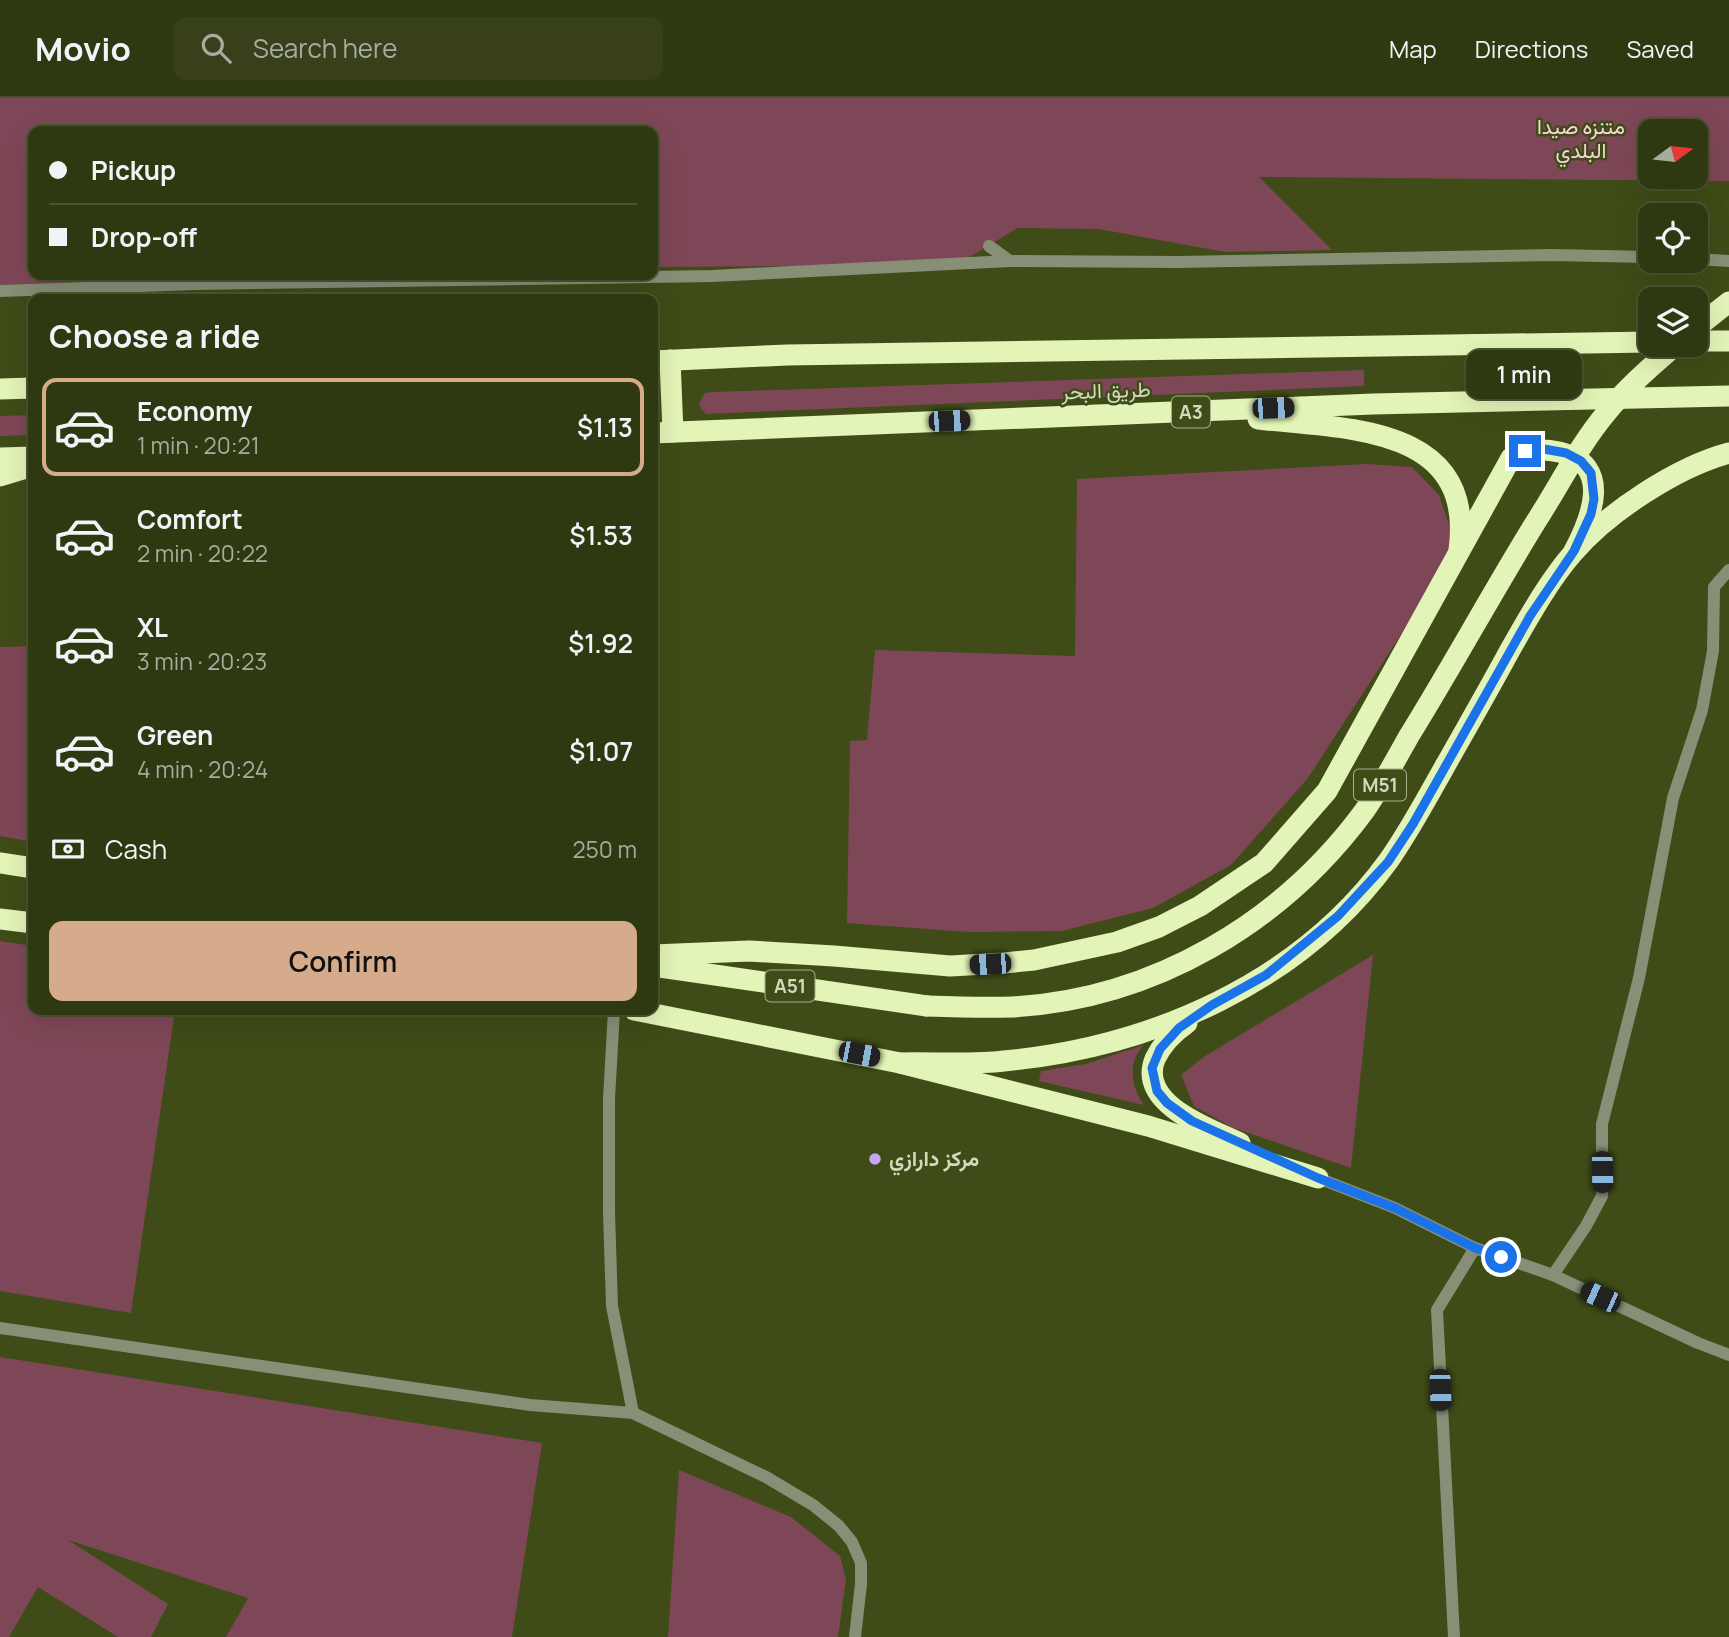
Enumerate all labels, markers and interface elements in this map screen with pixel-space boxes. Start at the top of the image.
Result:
search box [173,17,663,80]
text: Movio [35,26,131,71]
icon: search [197,29,235,67]
text: Search here [253,30,397,66]
text: Map [1389,32,1437,65]
text: Directions [1475,32,1588,65]
text: Saved [1626,32,1694,65]
park label: متنزه صيدا البلدي [1537,112,1625,168]
north arrow [1638,119,1708,189]
map controls [1638,119,1708,357]
text: Pickup [91,152,176,188]
button: locate [1638,203,1708,273]
text: Drop-off [91,219,197,255]
button: layers [1638,287,1708,357]
text: Choose a ride [49,314,260,358]
callout: 1 min [1467,350,1583,398]
text: 1 min [1497,358,1551,390]
street label: طريق البحر [1060,374,1151,406]
text: Economy [137,393,252,429]
icon: car [53,396,116,459]
road number: A3 [1172,396,1210,428]
car [1252,397,1295,419]
text: $1.13 [577,409,633,445]
car [928,410,971,432]
text: 1 min · 20:21 [137,429,260,461]
route end [1509,435,1541,467]
text: Comfort [137,501,243,537]
icon: car [53,504,116,567]
text: $1.53 [570,517,633,553]
text: 2 min · 20:22 [137,537,268,569]
text: XL [137,609,168,645]
icon: car [53,612,116,675]
text: $1.92 [568,625,633,661]
text: 3 min · 20:23 [137,645,267,677]
text: Green [137,717,213,753]
icon: car [53,720,116,783]
text: $1.07 [569,733,633,769]
text: 4 min · 20:24 [137,753,268,785]
road number: M51 [1354,770,1406,800]
icon: cash [49,830,87,868]
text: Cash [105,831,167,867]
text: 250 m [572,833,637,865]
button: Confirm [49,921,637,1001]
car [969,952,1012,976]
road number: A51 [766,971,814,1002]
car [837,1040,882,1068]
place label: مركز دارازي [889,1144,979,1176]
marker: مركز دارازي [867,1151,883,1167]
car [1592,1151,1613,1193]
route start [1485,1241,1517,1273]
car [1577,1279,1624,1315]
car [1429,1369,1452,1411]

